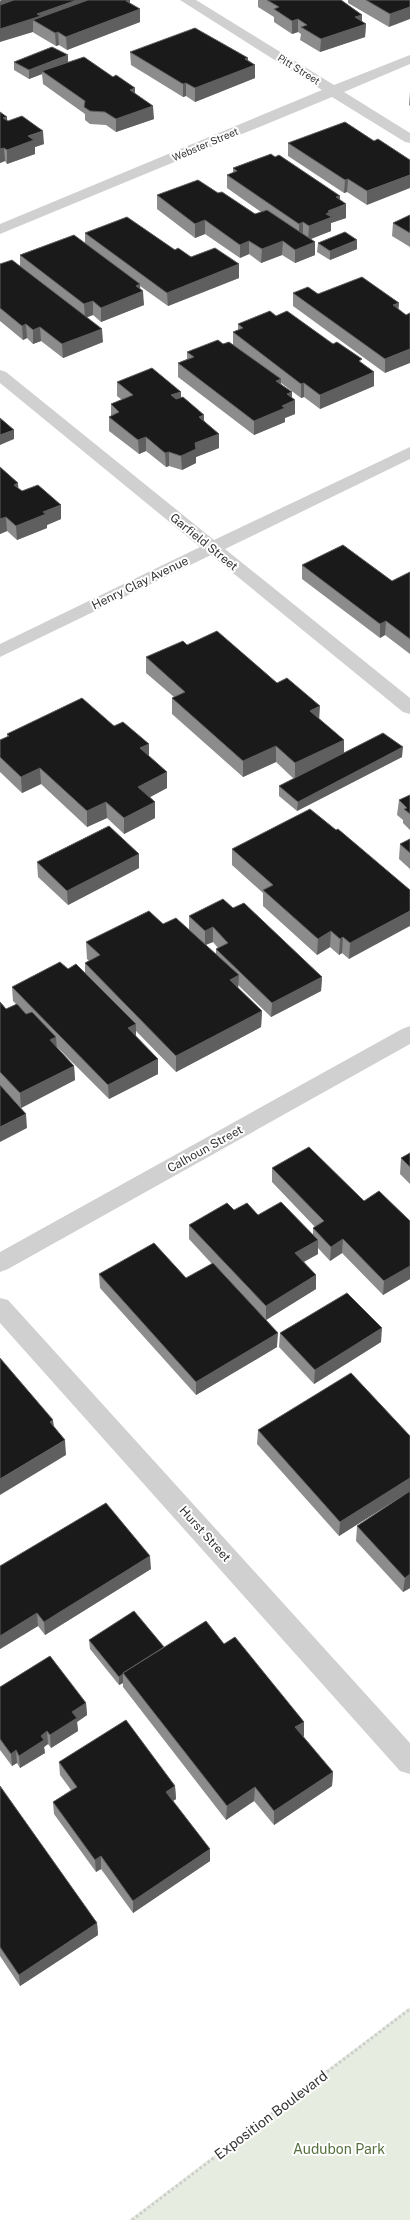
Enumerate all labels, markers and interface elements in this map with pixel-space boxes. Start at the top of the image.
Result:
street label: Pitt Street [276,51,323,87]
street label: Webster Street [170,125,240,163]
street label: Garfield Street [167,510,241,574]
street label: Henry Clay Avenue [89,553,191,612]
street label: Calhoun Street [165,1122,245,1175]
street label: Hurst Street [177,1504,234,1565]
street label: Exposition Boulevard [211,2067,331,2163]
park label: Audubon Park [293,2141,385,2157]

